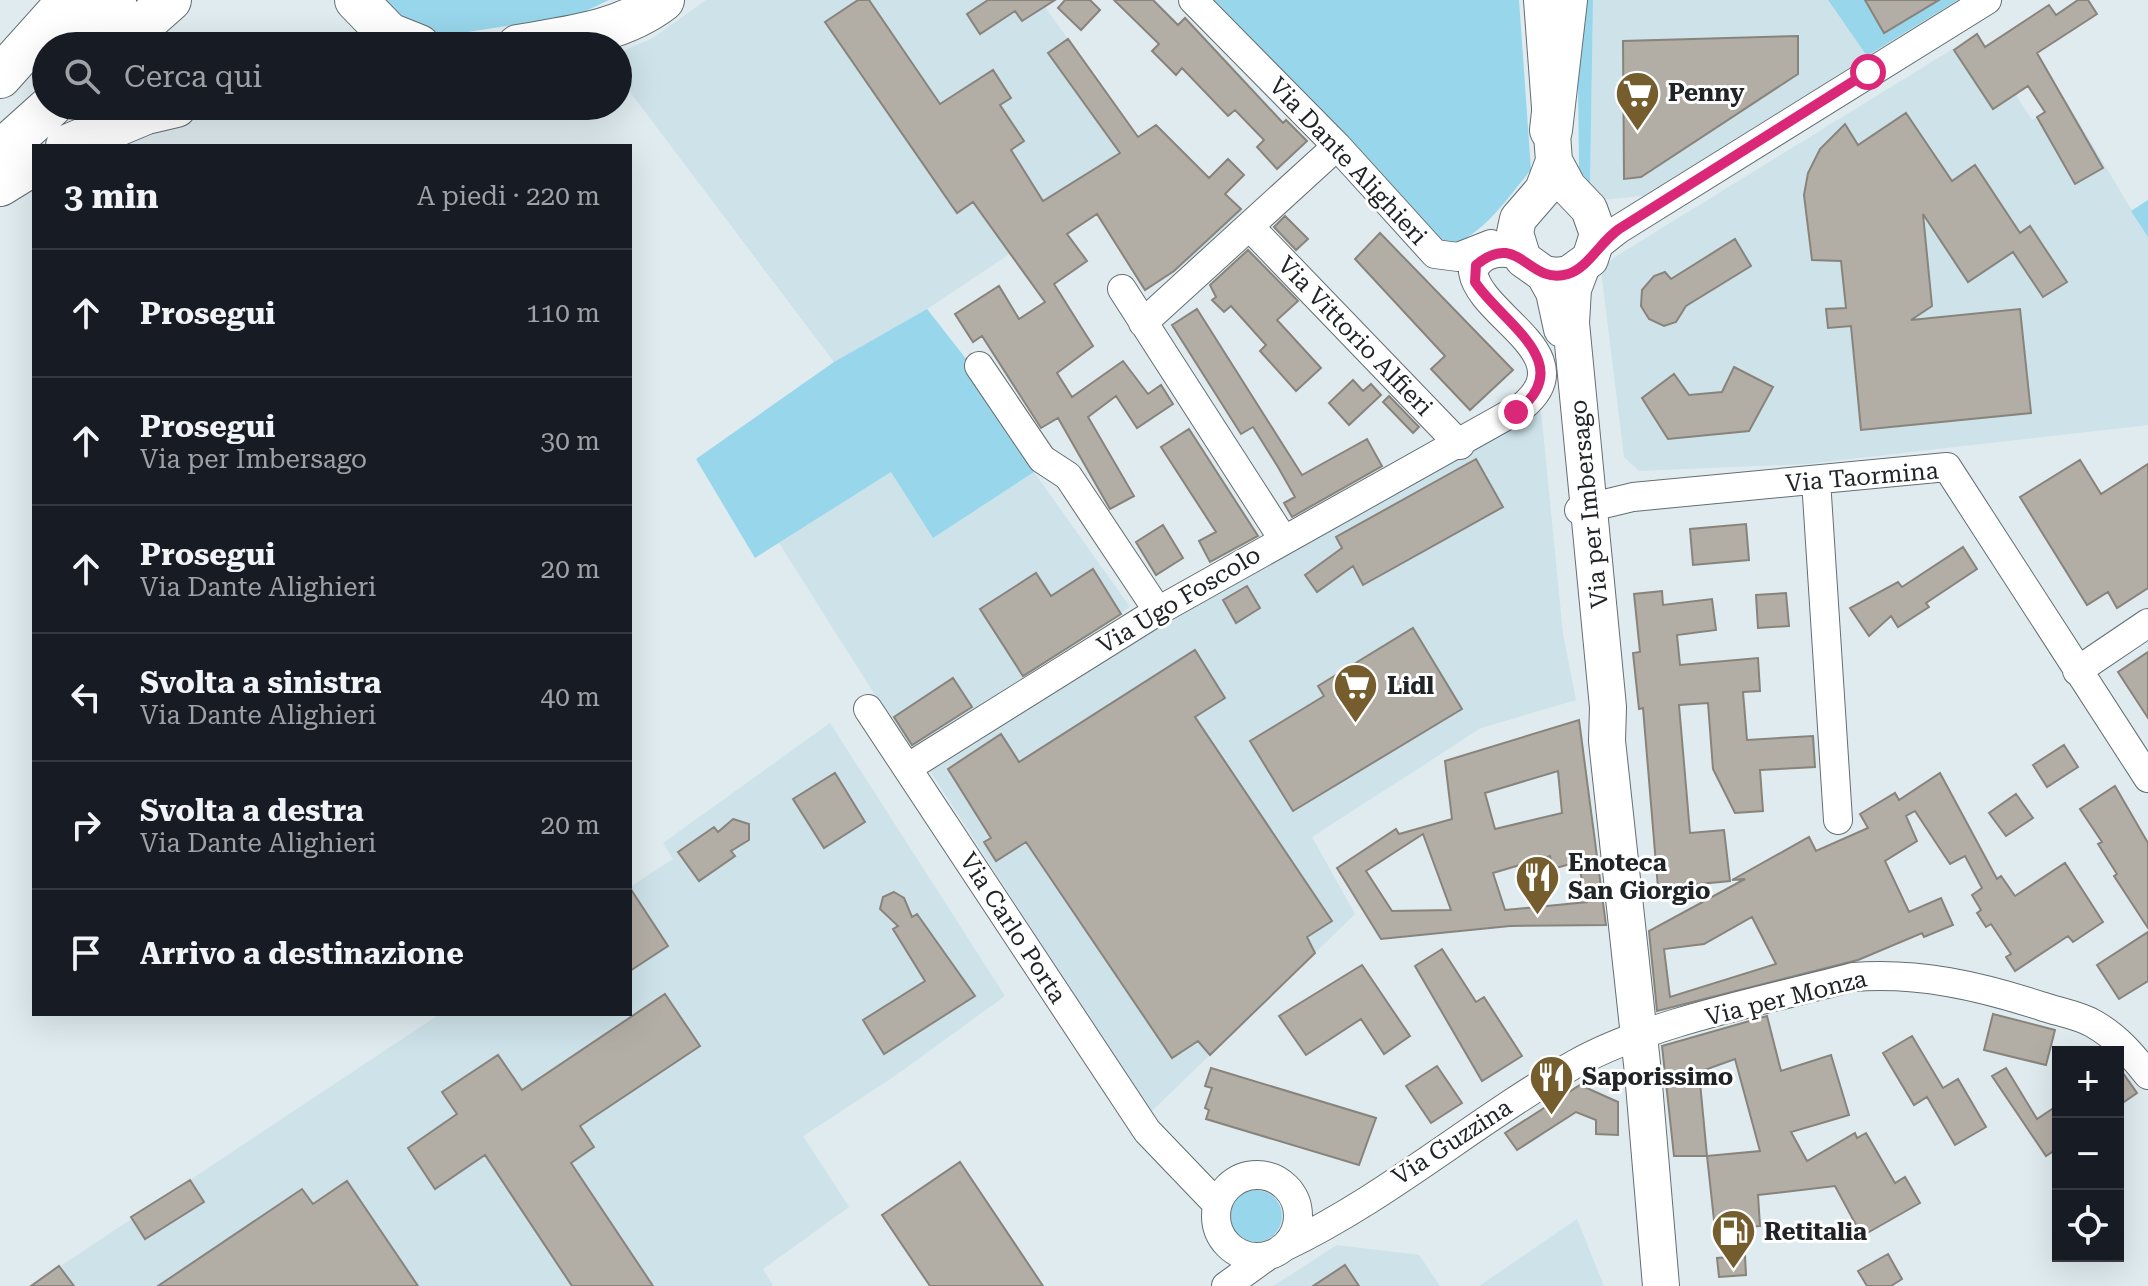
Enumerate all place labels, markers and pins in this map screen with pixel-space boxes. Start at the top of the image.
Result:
supermarket icon: Penny [1613,69,1661,132]
place label: Penny [1668,79,1745,107]
supermarket icon: Lidl [1332,662,1380,725]
place label: Lidl [1387,672,1434,700]
place label: Enoteca San Giorgio [1568,849,1710,905]
restaurant icon: Enoteca San Giorgio [1513,853,1561,916]
restaurant icon: Saporissimo [1527,1053,1575,1116]
place label: Saporissimo [1582,1063,1733,1091]
fuel station icon: Retitalia [1709,1208,1757,1271]
place label: Retitalia [1764,1218,1867,1246]

